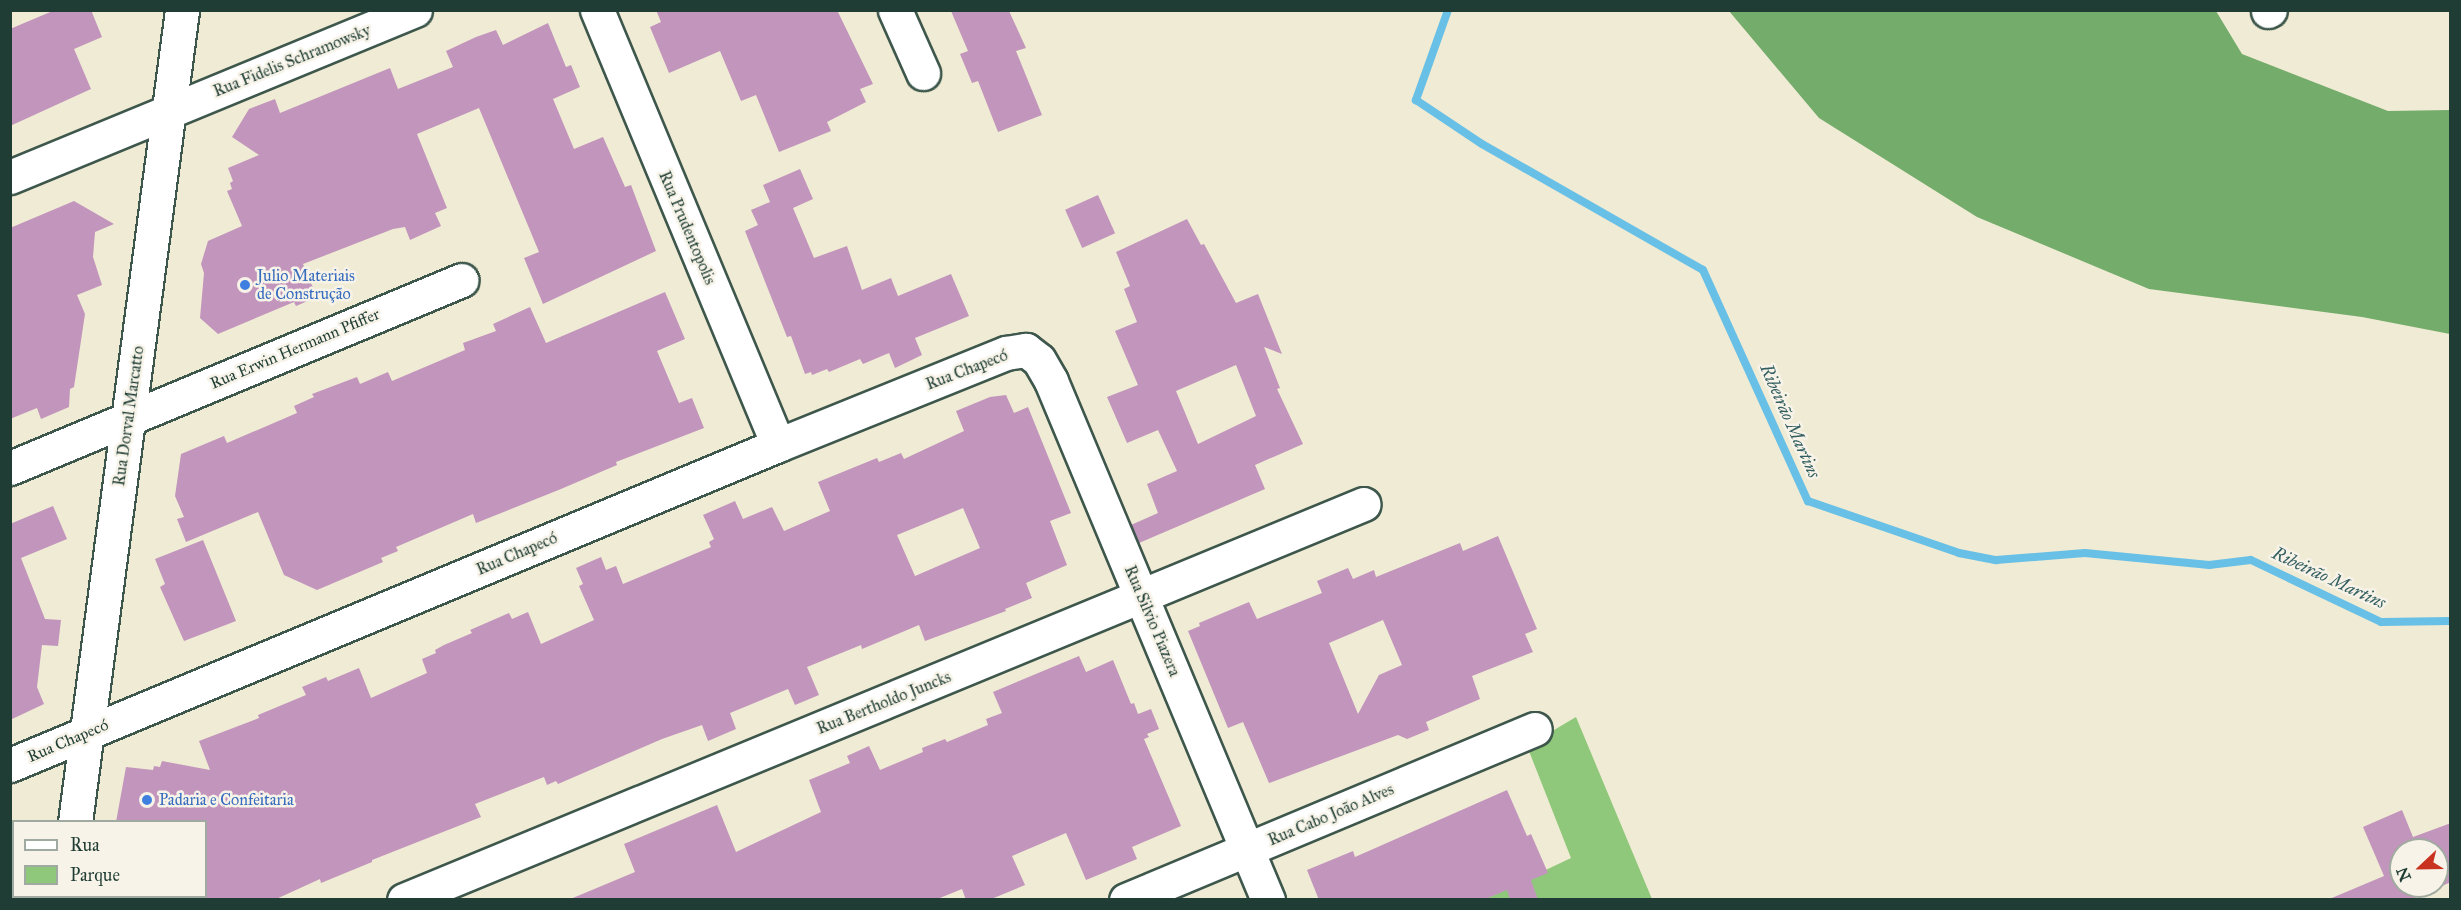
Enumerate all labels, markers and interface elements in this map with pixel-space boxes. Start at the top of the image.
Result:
street label: Rua Fidelis Schramowsky [211,21,373,101]
street label: Rua Prudentopolis [654,168,720,288]
place label: Julio Materiais de Construção [257,266,355,304]
marker: Julio Materiais de Construção [238,278,252,292]
street label: Rua Erwin Hermann Pfiffer [207,305,383,393]
street label: Rua Dorval Marcatto [110,345,148,487]
street label: Rua Chapecó [923,346,1011,394]
water label: Ribeirão Martins [1755,361,1825,481]
street label: Rua Chapecó [474,528,560,580]
water label: Ribeirão Martins [2269,542,2389,614]
street label: Rua Silvio Piazera [1120,563,1184,679]
street label: Rua Bertholdo Juncks [814,667,954,739]
street label: Rua Chapecó [25,715,111,767]
street label: Rua Cabo João Alves [1265,780,1397,850]
place label: Padaria e Confeitaria [159,790,294,810]
marker: Padaria e Confeitaria [140,793,154,807]
legend [12,820,207,898]
text: Rua [70,834,100,856]
north arrow [2389,838,2449,898]
text: Parque [70,864,120,886]
text: N [2392,864,2415,884]

